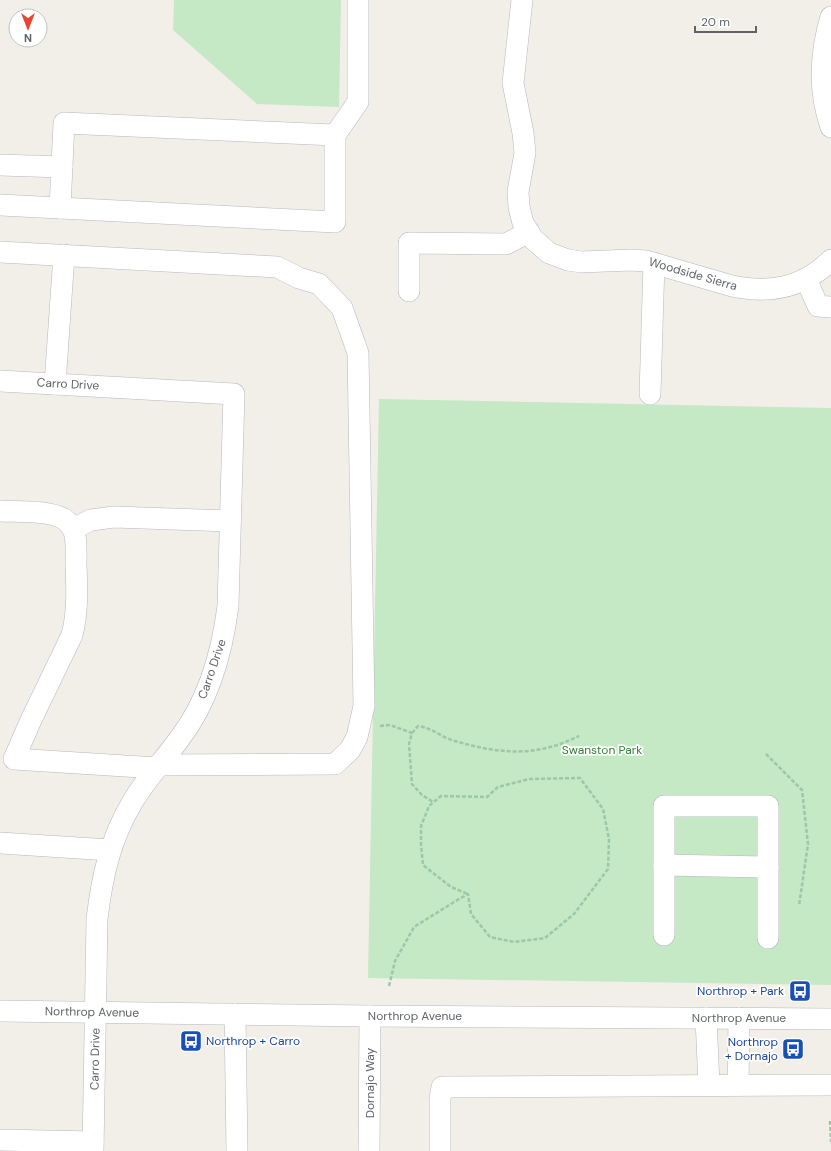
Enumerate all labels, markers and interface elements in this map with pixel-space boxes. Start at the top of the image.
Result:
north arrow [8,8,48,48]
scale bar [695,8,756,34]
text: 20 m [701,14,730,30]
text: N [24,31,32,45]
street label: Woodside Sierra [647,254,739,294]
street label: Carro Drive [36,374,100,394]
street label: Carro Drive [194,637,230,701]
park label: Swanston Park [562,742,642,758]
bus stop icon: Northrop + Park [787,978,813,1004]
place label: Northrop + Park [697,983,784,999]
street label: Northrop Avenue [45,1003,139,1021]
street label: Northrop Avenue [368,1008,462,1024]
street label: Northrop Avenue [692,1010,786,1026]
street label: Carro Drive [86,1027,104,1090]
bus stop icon: Northrop + Carro [178,1028,204,1054]
place label: Northrop + Carro [206,1033,300,1049]
place label: Northrop + Dornajo [725,1034,778,1064]
bus stop icon: Northrop + Dornajo [780,1036,806,1062]
street label: Dornajo Way [362,1047,378,1118]

